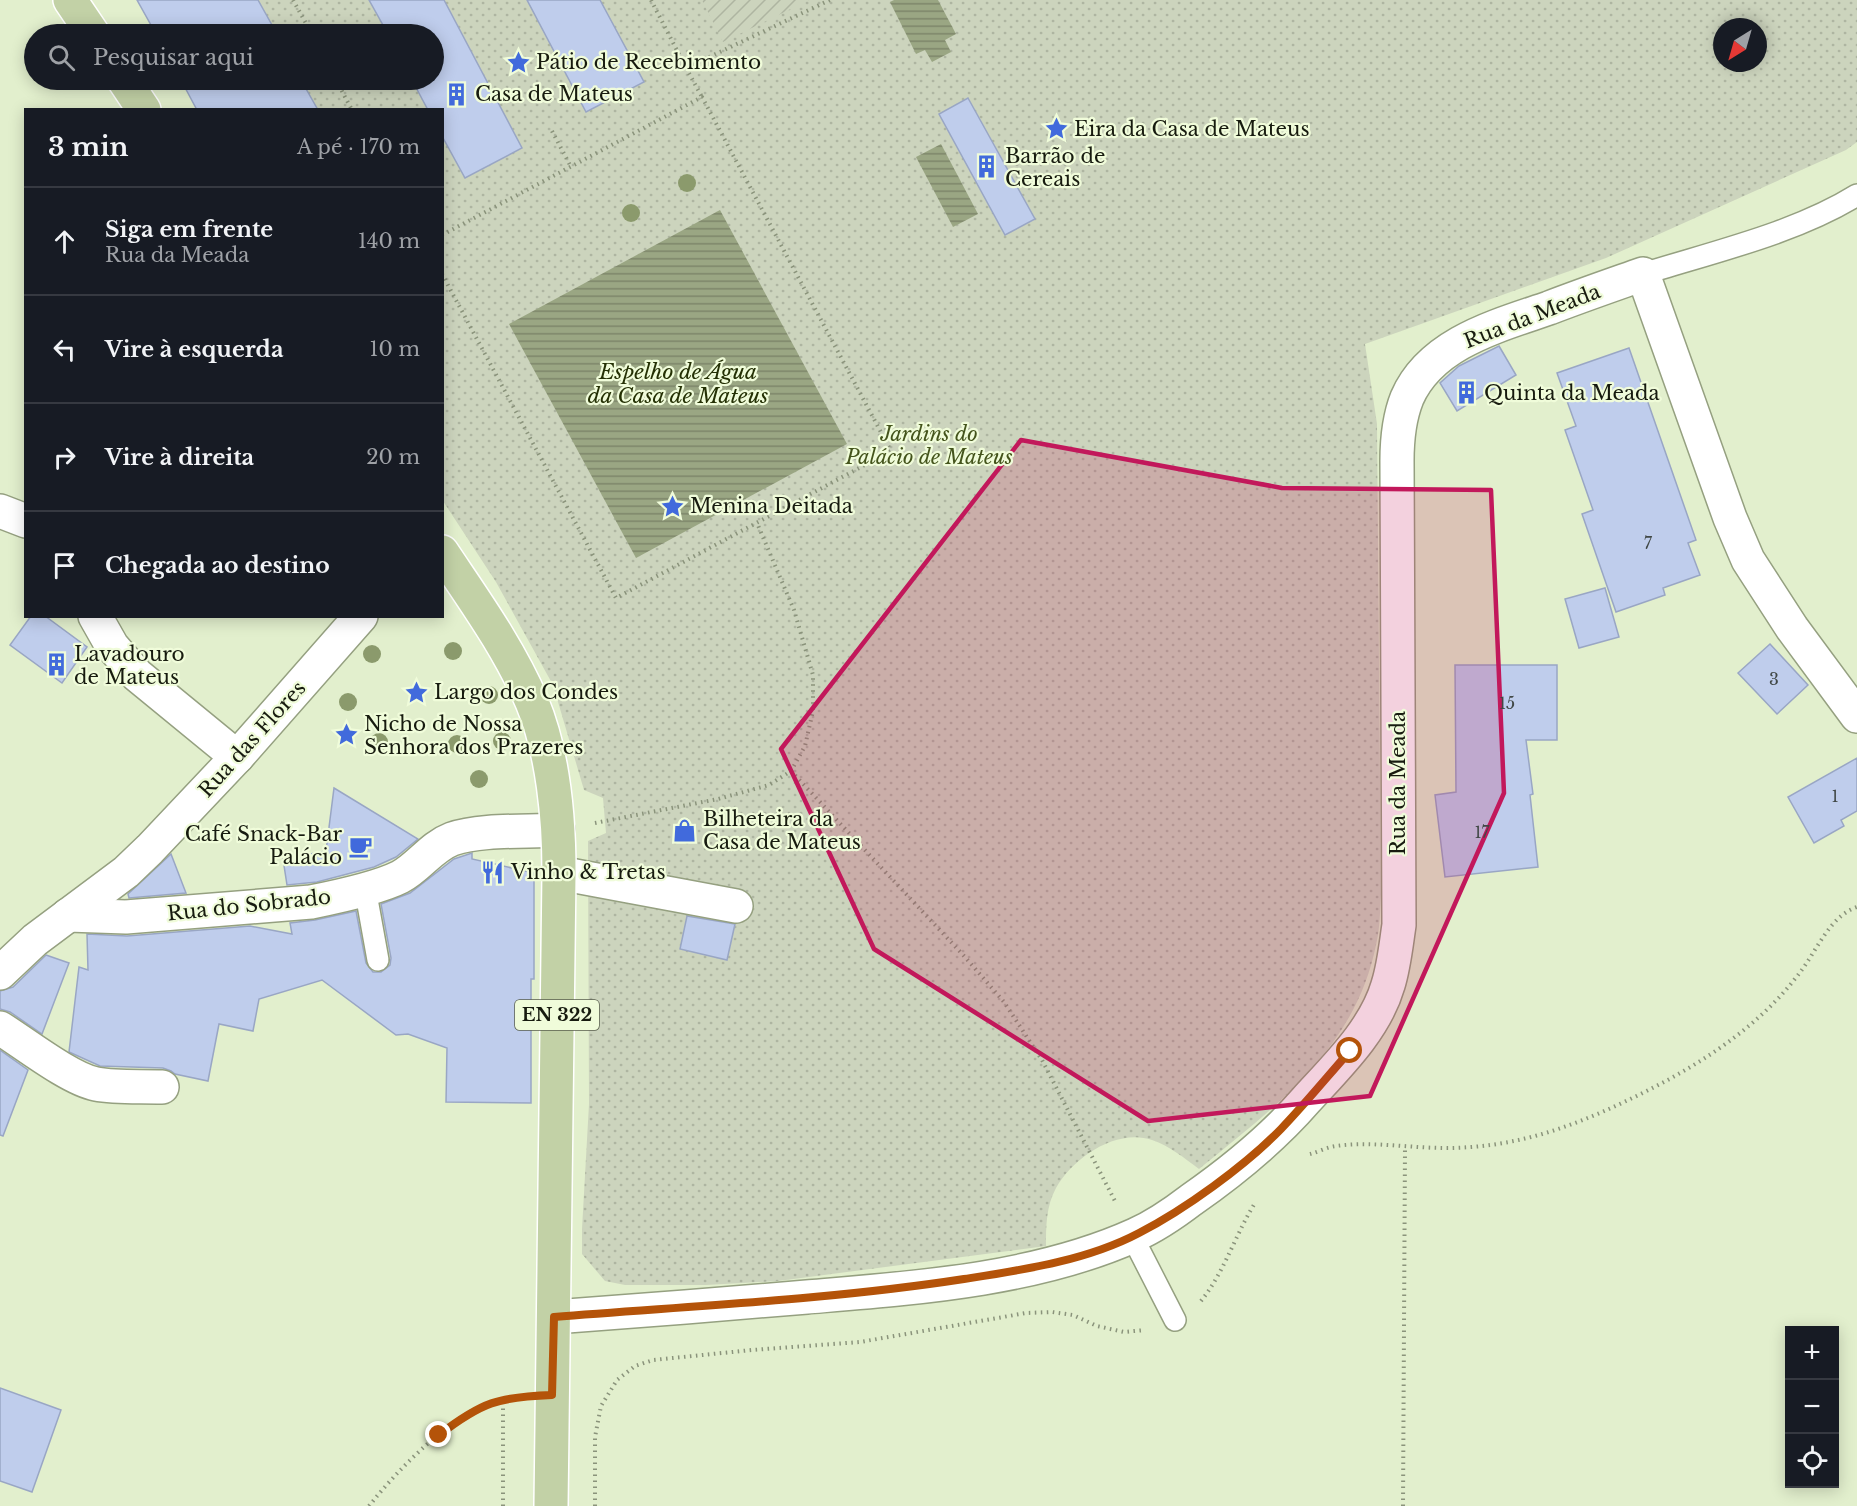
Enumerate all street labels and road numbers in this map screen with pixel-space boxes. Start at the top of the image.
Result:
street label: Rua da Meada [1460,279,1605,353]
street label: Rua das Flores [194,676,310,802]
street label: Rua da Meada [1386,710,1410,855]
street label: Rua do Sobrado [166,884,332,926]
road number: EN 322 [515,1000,599,1030]

